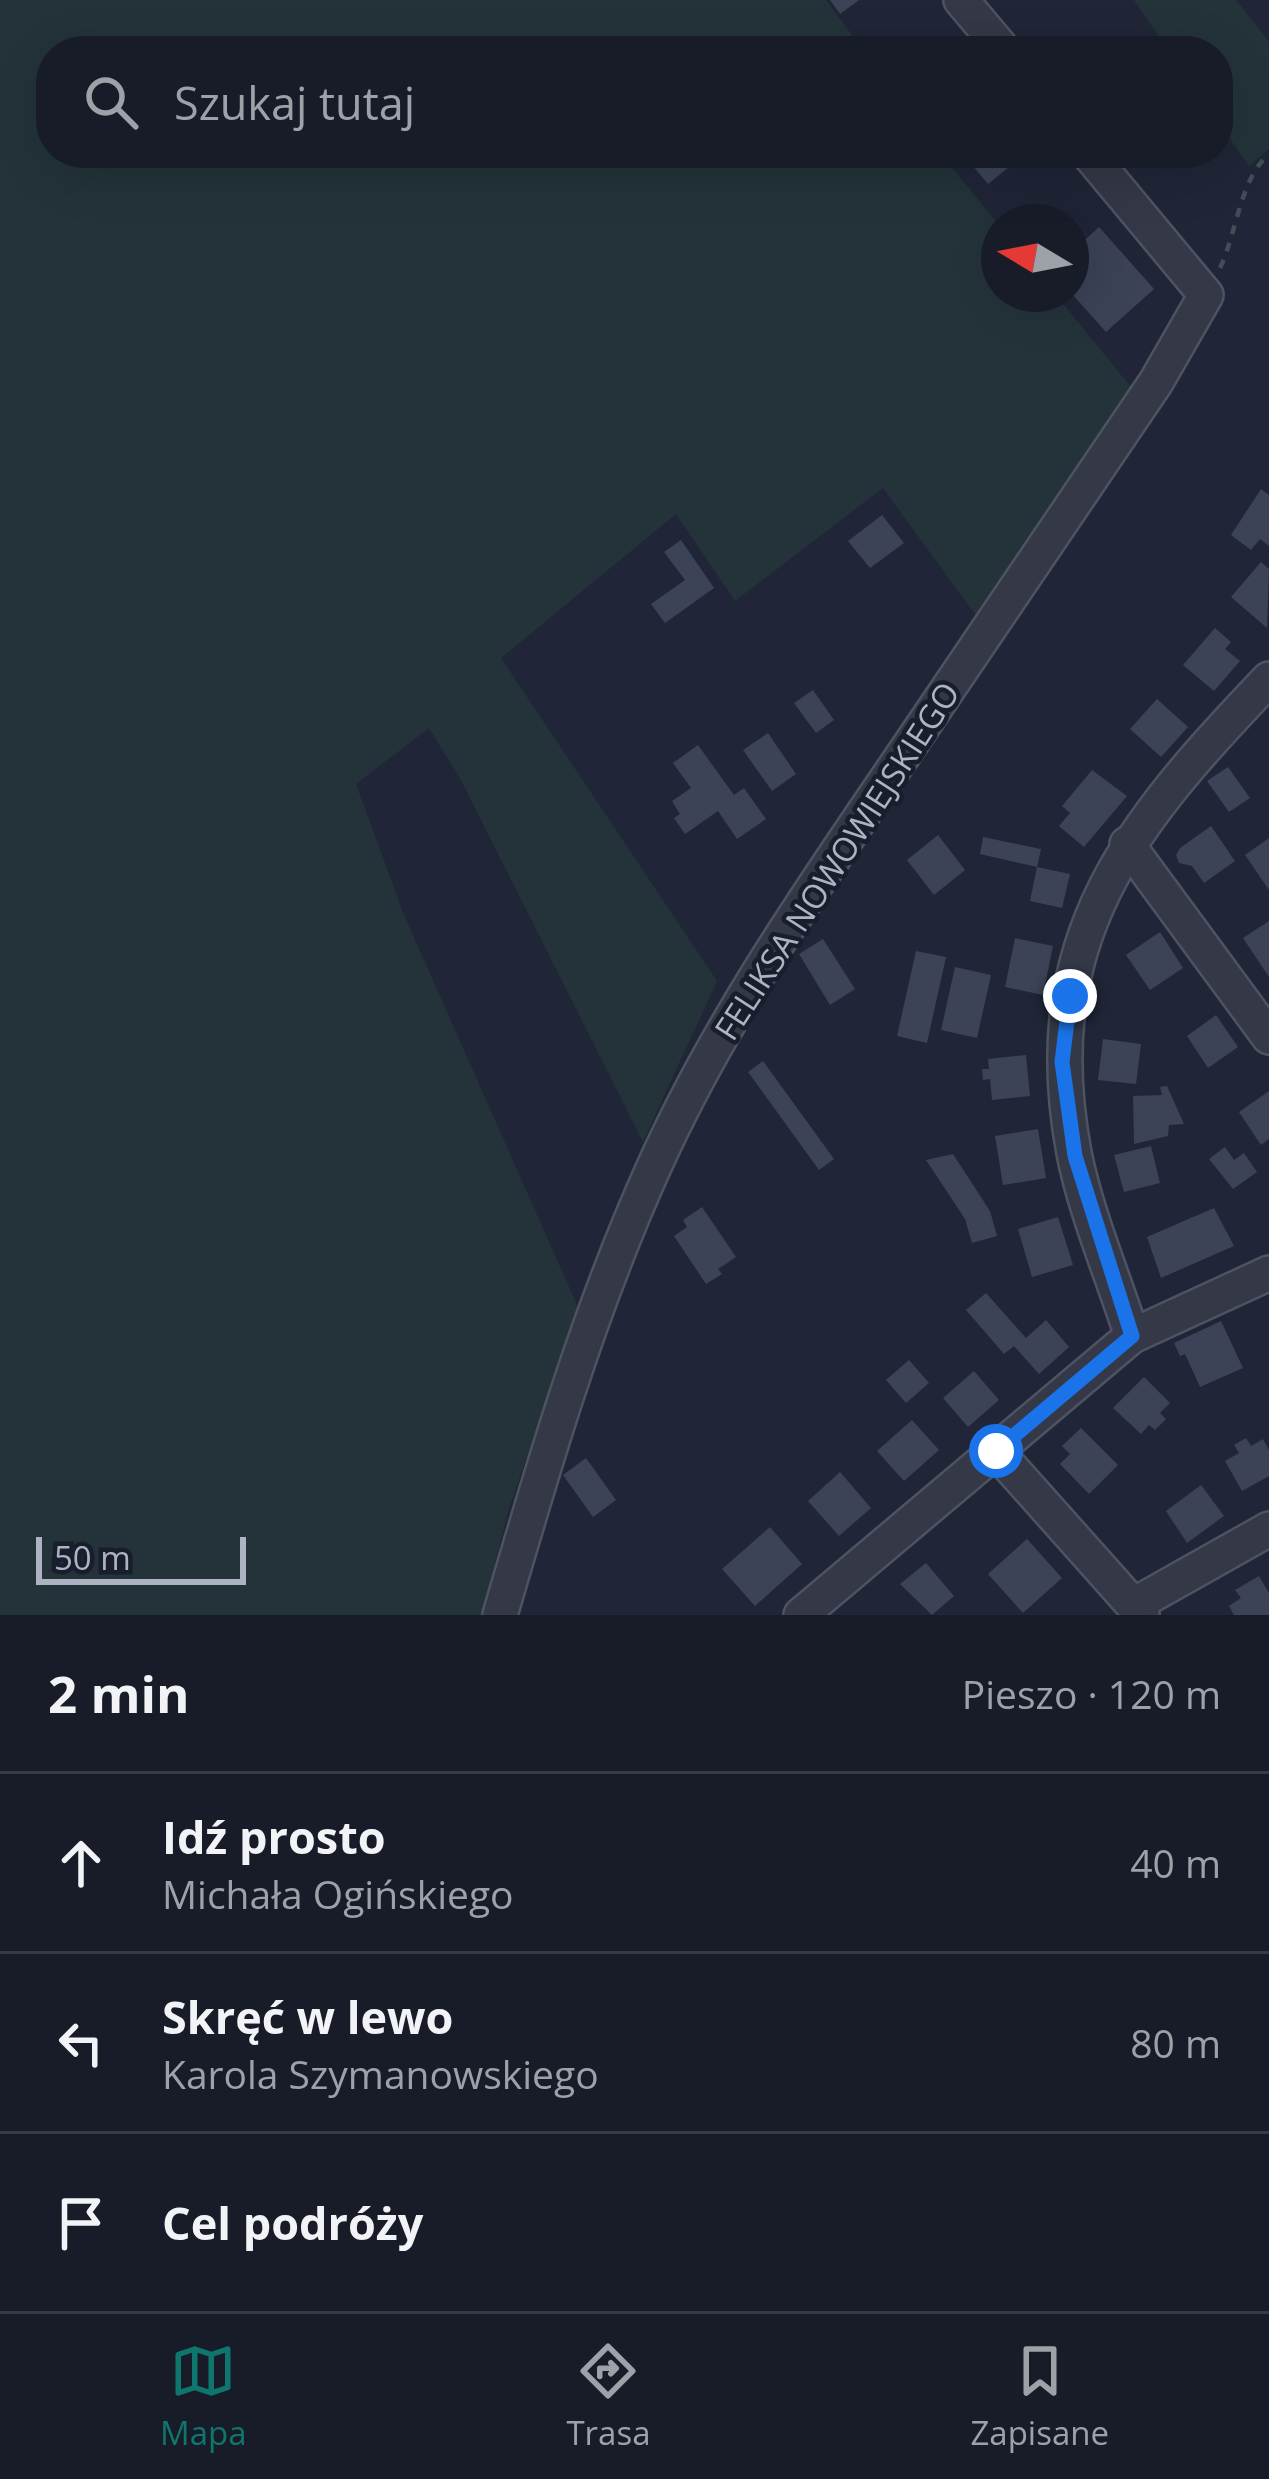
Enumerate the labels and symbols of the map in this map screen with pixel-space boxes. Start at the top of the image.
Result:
north arrow [981,204,1089,312]
street label: FELIKSA NOWOWIEJSKIEGO [704,673,969,1049]
route end [1043,969,1097,1023]
route start [969,1424,1023,1478]
scale bar [36,1531,246,1584]

